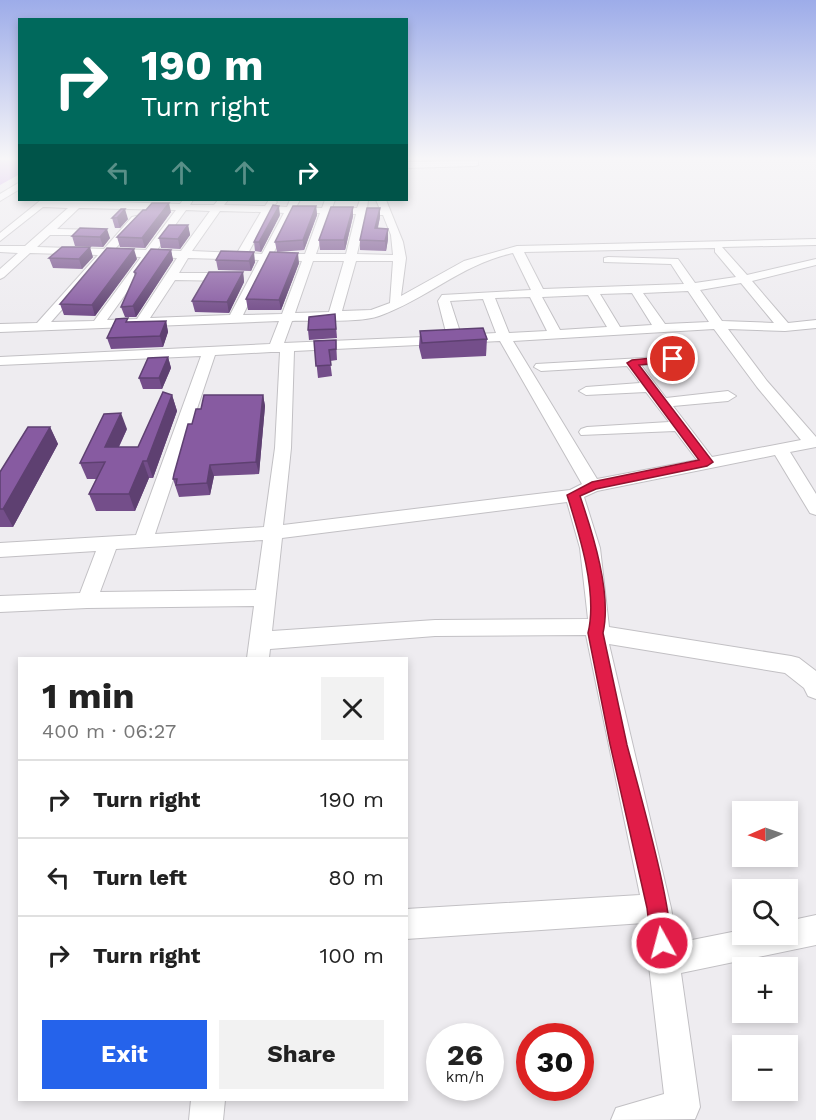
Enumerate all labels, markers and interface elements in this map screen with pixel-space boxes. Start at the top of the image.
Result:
text: 190 m [141,41,264,90]
icon: right [42,42,120,120]
text: Turn right [141,91,270,123]
icon: left [102,156,135,189]
icon: ahead [165,156,198,189]
icon: ahead [228,156,261,189]
icon: right [291,156,324,189]
pin [647,333,698,384]
icon: arrive [656,342,689,375]
text: 1 min [42,675,134,717]
button: close [321,677,384,740]
text: 400 m · 06:27 [42,719,176,743]
icon: right [42,783,75,816]
text: Turn right [93,787,200,812]
text: 190 m [320,787,384,812]
north arrow [732,801,798,867]
map controls [732,801,798,1101]
icon: left [42,861,75,894]
text: Turn left [93,865,187,890]
text: 80 m [328,865,384,890]
button: search [732,879,798,945]
position arrow [630,911,694,975]
icon: right [42,939,75,972]
text: Turn right [93,943,200,968]
text: 100 m [320,943,384,968]
button: + [732,957,798,1023]
button: Exit [42,1020,207,1089]
button: Share [219,1020,384,1089]
speed limit sign: 30 [516,1023,594,1101]
button: − [732,1035,798,1101]
text: 26 [447,1037,483,1072]
text: km/h [446,1068,484,1086]

